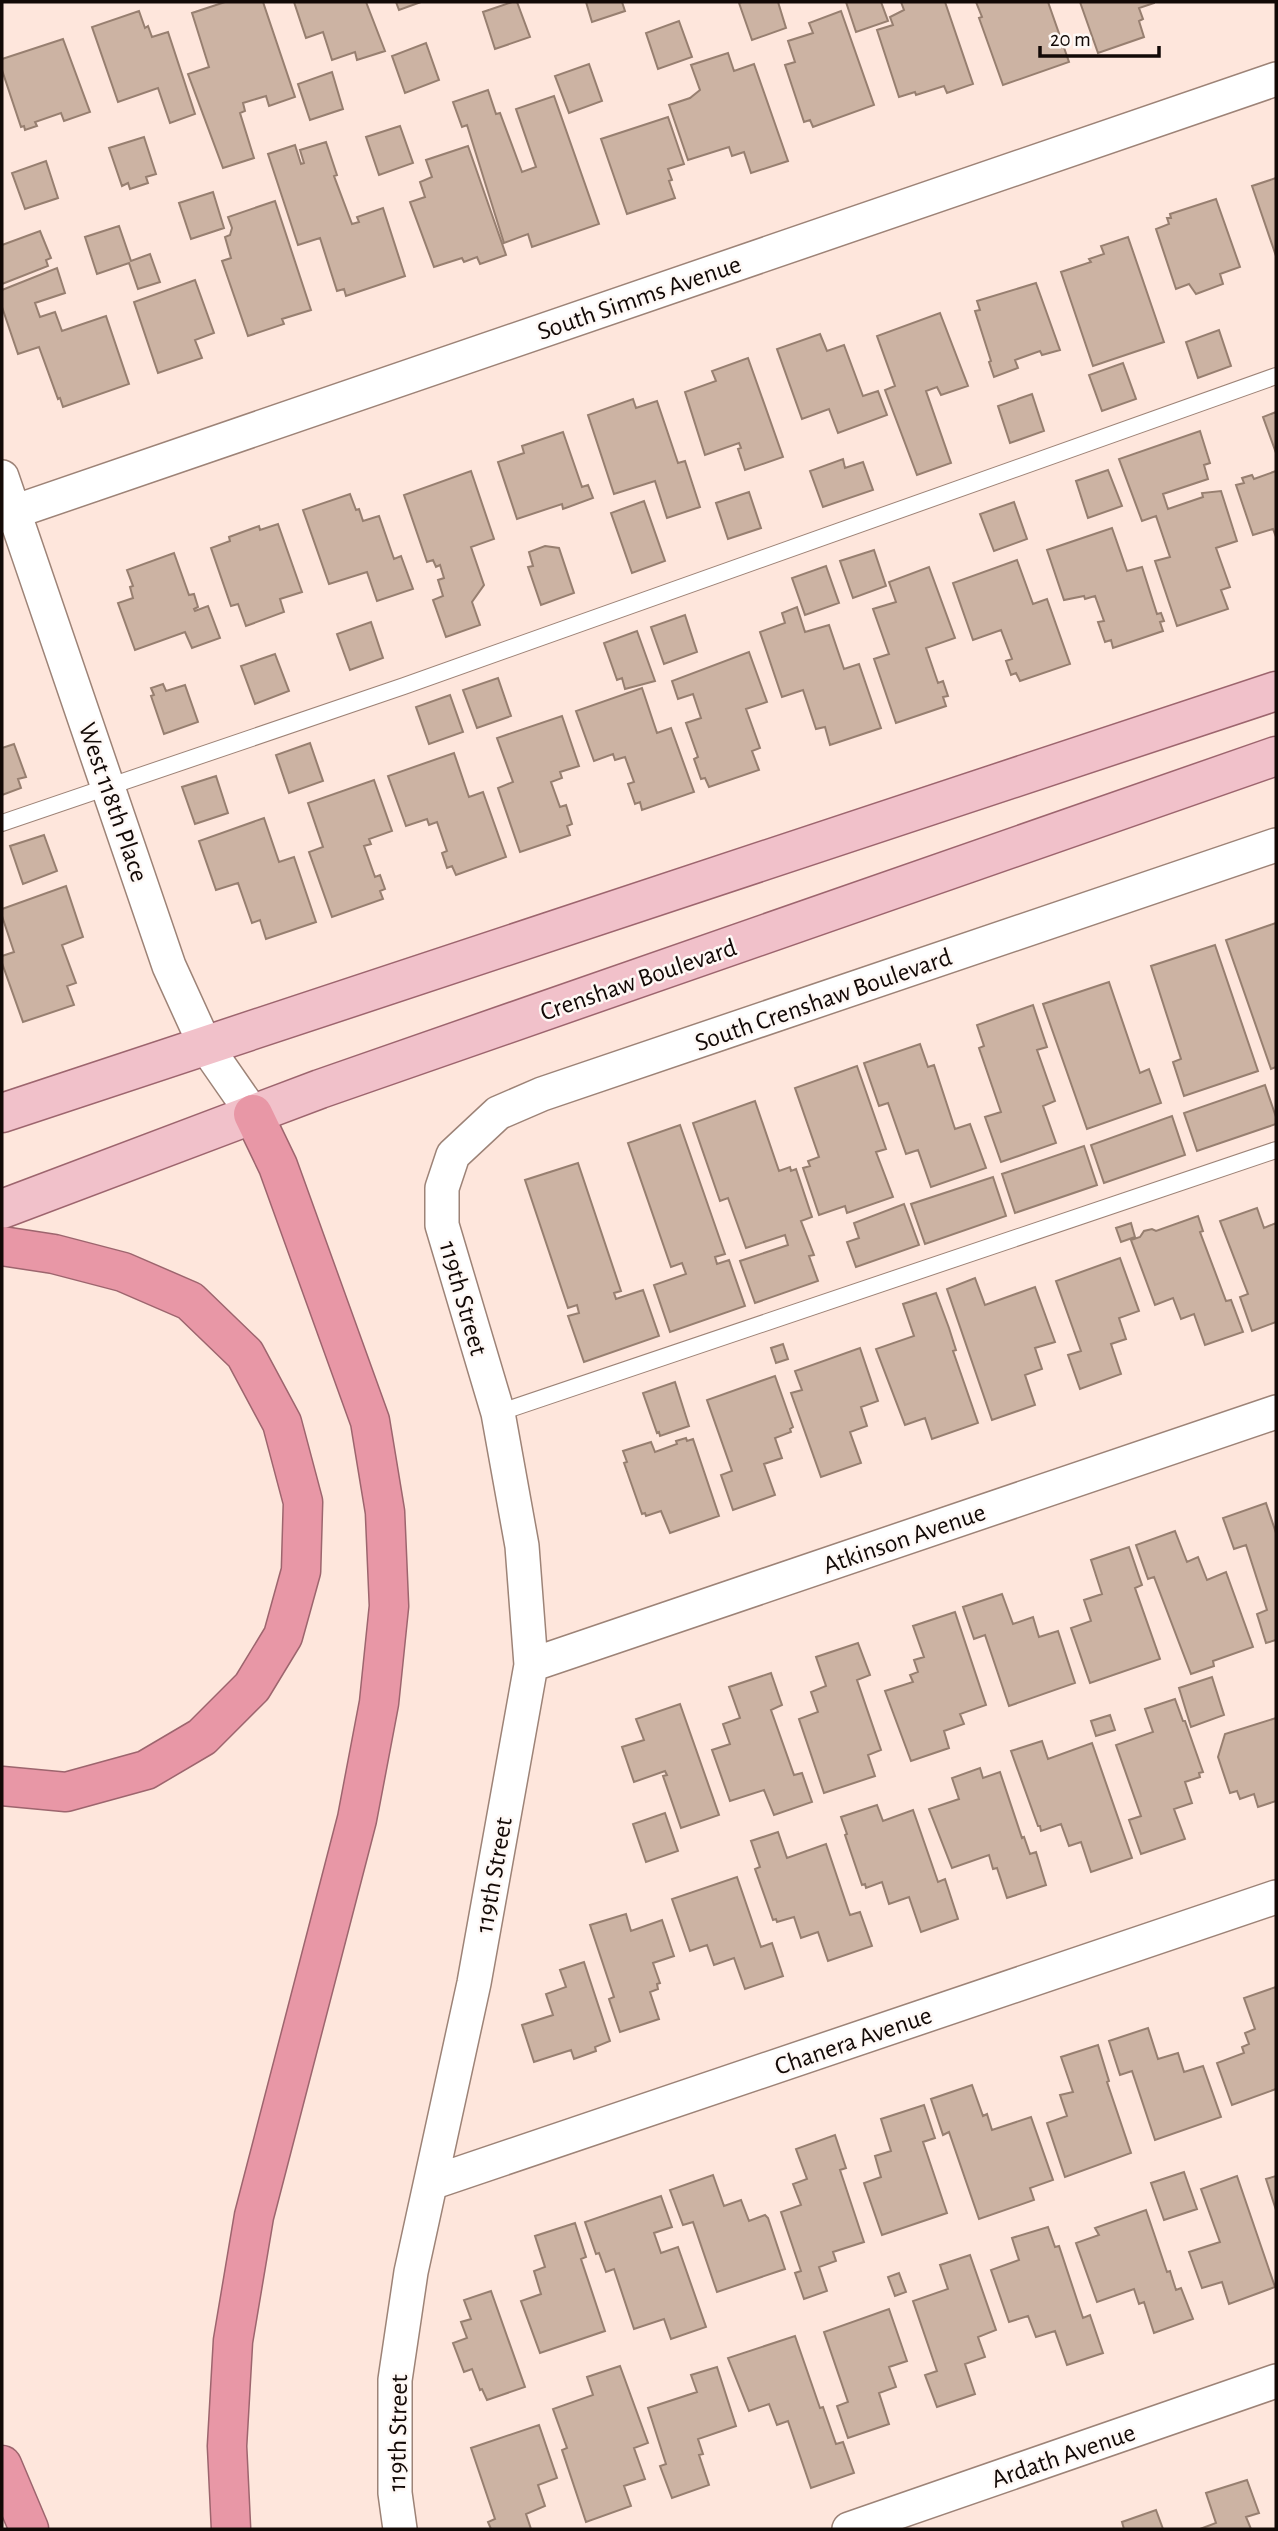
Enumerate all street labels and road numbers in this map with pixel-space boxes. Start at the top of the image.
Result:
street label: South Simms Avenue [534,251,744,345]
street label: West 118th Place [74,719,152,885]
street label: Crenshaw Boulevard [537,934,740,1026]
street label: South Crenshaw Boulevard [692,944,955,1056]
street label: 119th Street [434,1238,492,1358]
street label: Atkinson Avenue [820,1499,989,1579]
street label: 119th Street [471,1815,517,1935]
street label: Chanera Avenue [771,2002,935,2080]
street label: 119th Street [384,2374,412,2492]
street label: Ardath Avenue [988,2419,1139,2493]

